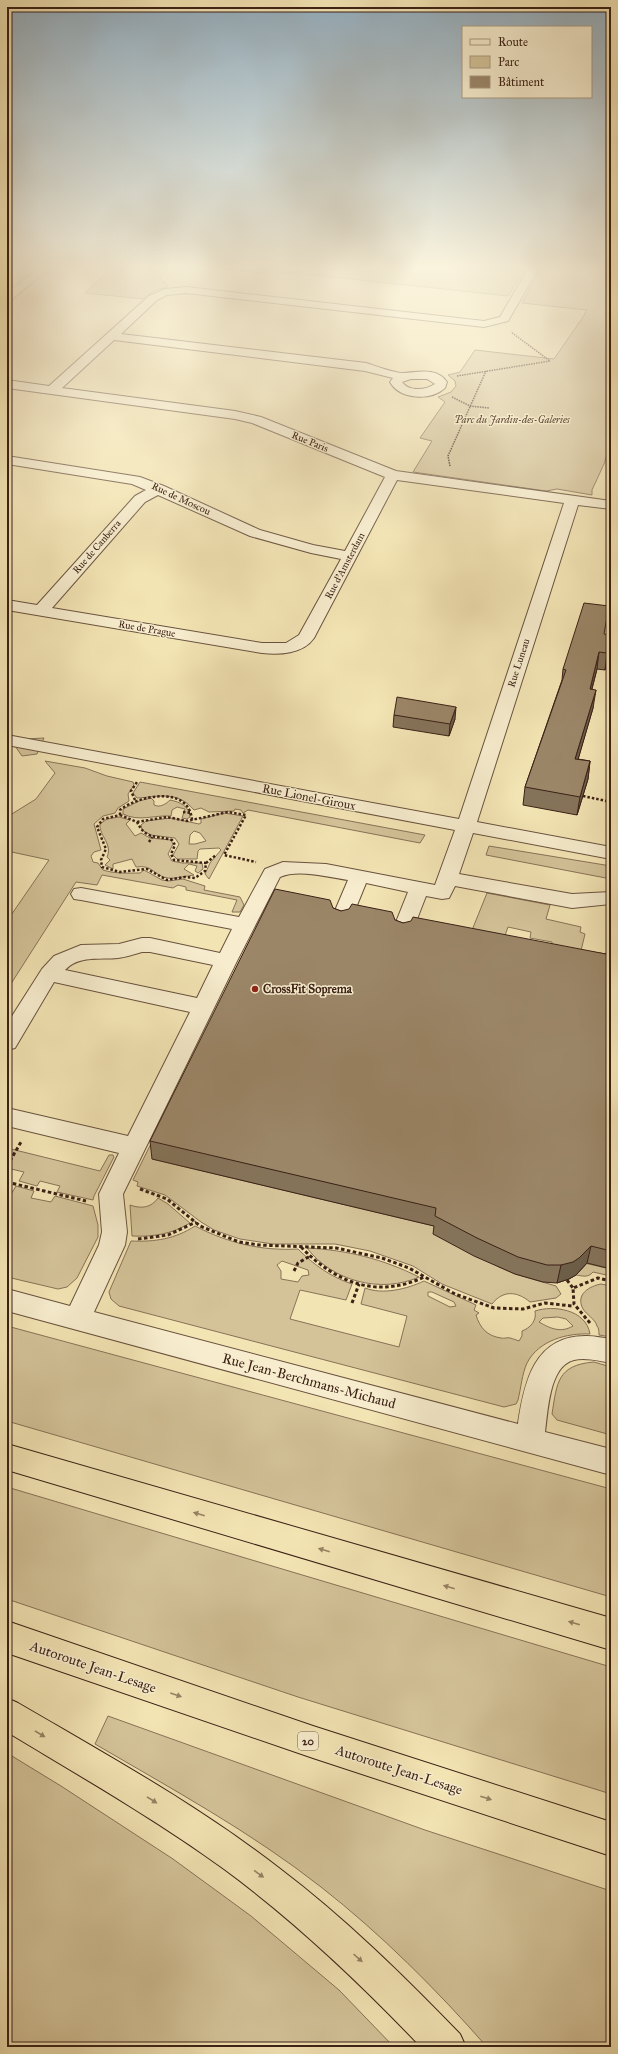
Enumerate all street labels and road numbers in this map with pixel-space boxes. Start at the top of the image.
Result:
street label: Rue Paris [290,429,330,455]
street label: Rue de Moscou [150,480,213,518]
street label: Rue de Canberra [70,517,124,576]
street label: Rue d'Amsterdam [322,530,368,601]
street label: Rue de Prague [117,618,177,640]
street label: Rue Luneau [506,637,533,689]
street label: Rue Lionel-Giroux [261,781,357,813]
street label: Rue Jean-Berchmans-Michaud [220,1350,398,1413]
street label: Autoroute Jean-Lesage [26,1637,159,1698]
road number: 20 [298,1732,318,1750]
street label: Autoroute Jean-Lesage [332,1741,465,1800]

